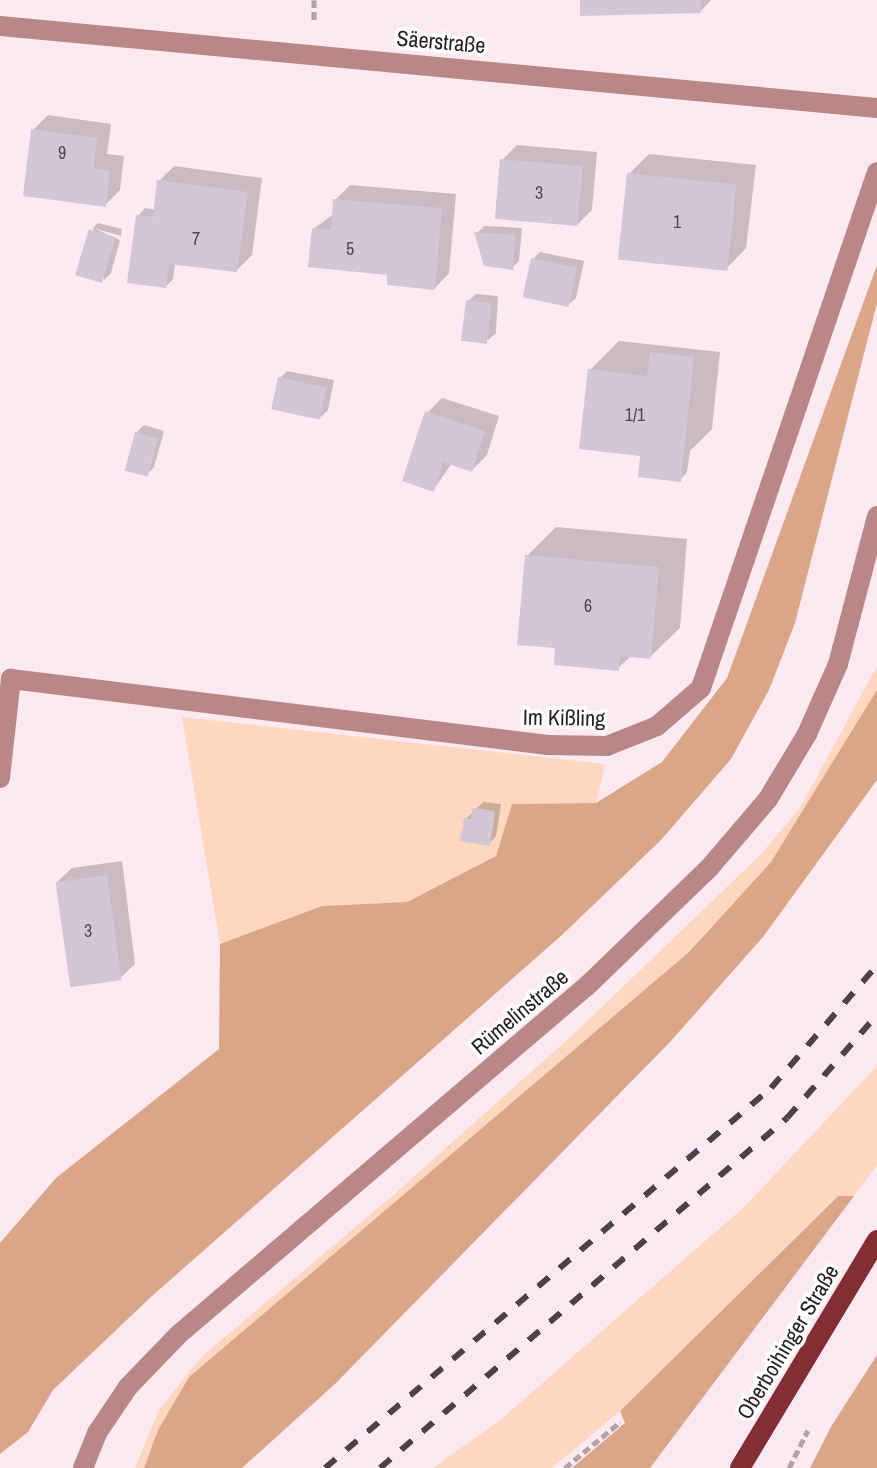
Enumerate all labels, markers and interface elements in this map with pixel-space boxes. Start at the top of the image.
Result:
street label: Säerstraße [395,25,487,59]
house number: 9 [58,142,66,164]
house number: 3 [535,182,543,204]
house number: 1 [673,211,681,233]
house number: 7 [192,228,200,250]
house number: 5 [346,238,354,260]
house number: 1/1 [625,404,645,426]
house number: 6 [584,595,592,617]
street label: Im Kißling [523,704,605,732]
house number: 3 [84,920,92,942]
street label: Rümelinstraße [466,964,574,1060]
street label: Oberboihinger Straße [731,1260,845,1424]

